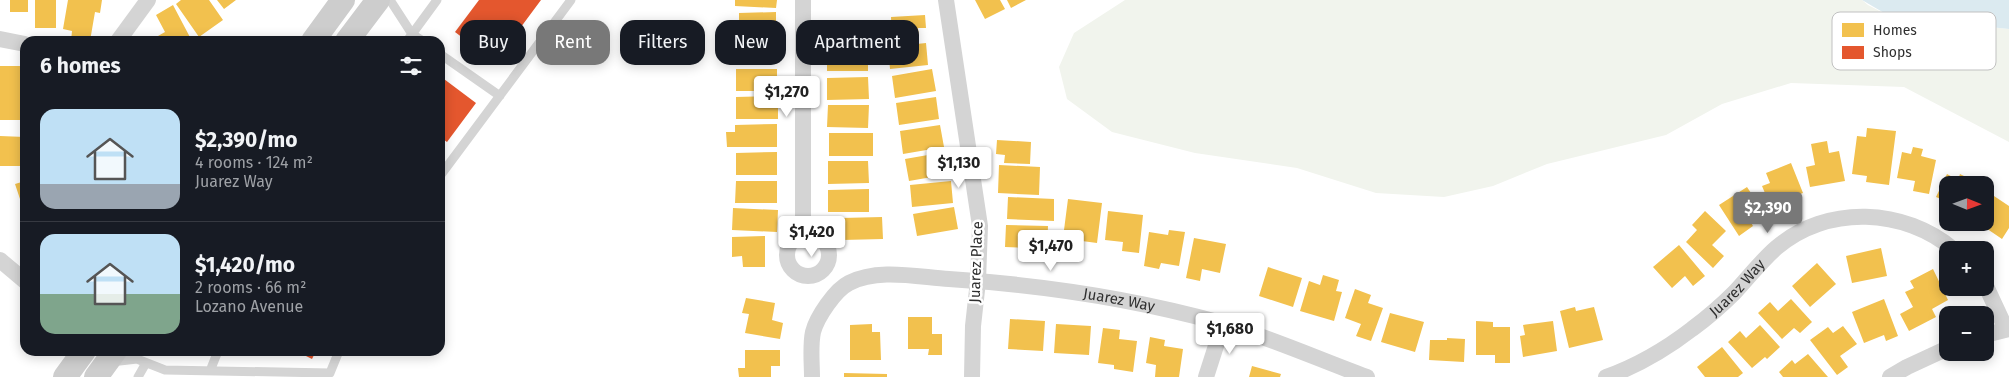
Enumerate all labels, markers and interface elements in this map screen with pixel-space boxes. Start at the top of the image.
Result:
legend [1832,12,1996,70]
chip: Buy [460,20,526,65]
chip: Rent [536,20,610,65]
chip: Filters [620,20,705,65]
chip: New [715,20,786,65]
chip: Apartment [796,20,919,65]
text: Homes [1873,22,1917,39]
text: Shops [1873,44,1912,61]
icon: filters [397,52,425,80]
text: 6 homes [40,53,121,79]
pin: $1,270 [746,76,828,118]
text: $1,270 [765,82,809,101]
text: $2,390/mo [195,127,298,153]
icon: home [80,129,140,189]
pin: $1,130 [918,146,1000,189]
text: 4 rooms · 124 m² [195,153,313,172]
text: $1,130 [938,153,980,172]
text: Juarez Way [195,172,273,191]
north arrow [1939,176,1994,231]
map controls [1939,176,1994,361]
pin: $2,390 [1727,192,1809,234]
text: $2,390 [1744,198,1792,217]
pin: $1,420 [771,216,853,258]
street label: Juarez Place [966,221,986,303]
text: $1,420 [789,222,835,241]
pin: $1,470 [1010,230,1092,272]
text: $1,470 [1029,236,1073,255]
button: + [1939,241,1994,296]
text: $1,420/mo [195,252,295,278]
icon: home [80,254,140,314]
street label: Juarez Way [1706,255,1769,321]
text: 2 rooms · 66 m² [195,278,306,297]
street label: Juarez Way [1082,284,1157,316]
text: Lozano Avenue [195,297,303,316]
button: − [1939,306,1994,361]
pin: $1,680 [1189,312,1271,355]
text: $1,680 [1207,319,1254,338]

